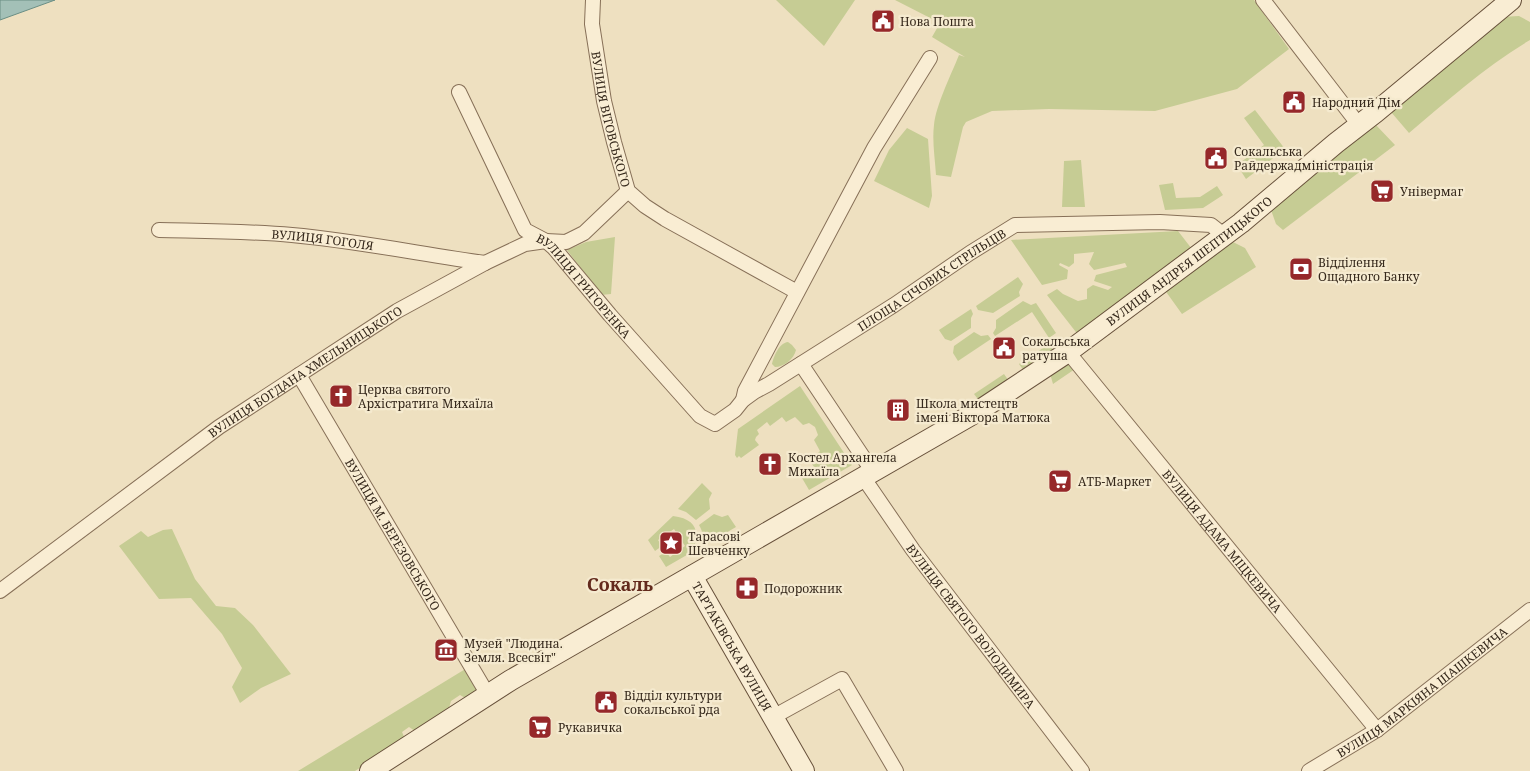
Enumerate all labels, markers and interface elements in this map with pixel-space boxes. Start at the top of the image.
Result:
public building icon: Нова Пошта [870,8,896,34]
place label: Нова Пошта [900,13,974,30]
street label: ВУЛИЦЯ ВІТОВСЬКОГО [588,50,635,189]
public building icon: Народний Дім [1281,89,1307,115]
place label: Народний Дім [1312,94,1401,111]
place label: Сокальська Райдержадміністрація [1234,143,1374,174]
public building icon: Сокальська Райдержадміністрація [1203,145,1229,171]
supermarket icon: Універмаг [1369,178,1395,204]
place label: Універмаг [1400,183,1463,200]
street label: ВУЛИЦЯ АНДРЕЯ ШЕПТИЦЬКОГО [1103,192,1276,329]
street label: ПЛОЩА СІЧОВИХ СТРІЛЬЦІВ [854,224,1009,335]
street label: ВУЛИЦЯ ГОГОЛЯ [271,225,375,254]
street label: ВУЛИЦЯ ГРИГОРЕНКА [534,229,635,342]
place label: Відділення Ощадного Банку [1318,254,1420,285]
bank icon: Відділення Ощадного Банку [1288,256,1314,282]
street label: ВУЛИЦЯ БОГДАНА ХМЕЛЬНИЦЬКОГО [204,301,405,441]
place label: Сокальська ратуша [1022,333,1090,364]
public building icon: Сокальська ратуша [991,335,1017,361]
place label: Церква святого Архістратига Михаїла [358,381,494,412]
church icon: Церква святого Архістратига Михаїла [328,383,354,409]
place label: Школа мистецтв імені Віктора Матюка [916,395,1050,426]
building icon: Школа мистецтв імені Віктора Матюка [885,397,911,423]
place label: Костел Архангела Михаїла [788,449,897,480]
church icon: Костел Архангела Михаїла [757,451,783,477]
street label: ВУЛИЦЯ М. БЕРЕЗОВСЬКОГО [342,455,445,614]
street label: ВУЛИЦЯ АДАМА МІЦКЕВИЧА [1159,466,1286,616]
supermarket icon: АТБ-Маркет [1047,468,1073,494]
place label: АТБ-Маркет [1078,473,1152,490]
place label: Тарасові Шевченку [688,528,750,559]
place icon: Тарасові Шевченку [658,530,684,556]
street label: ВУЛИЦЯ СВЯТОГО ВОЛОДИМИРА [903,540,1040,712]
district label: Сокаль [587,572,653,596]
pharmacy icon: Подорожник [734,575,760,601]
street label: ТАРТАКІВСЬКА ВУЛИЦЯ [689,579,776,714]
place label: Подорожник [764,580,843,597]
street label: ВУЛИЦЯ МАРКІЯНА ШАШКЕВИЧА [1333,622,1511,761]
place label: Музей "Людина. Земля. Всесвіт" [464,635,563,666]
museum icon: Музей "Людина. Земля. Всесвіт" [433,637,459,663]
place label: Відділ культури сокальської рда [624,687,722,718]
public building icon: Відділ культури сокальської рда [593,689,619,715]
supermarket icon: Рукавичка [527,714,553,740]
place label: Рукавичка [558,719,623,736]

